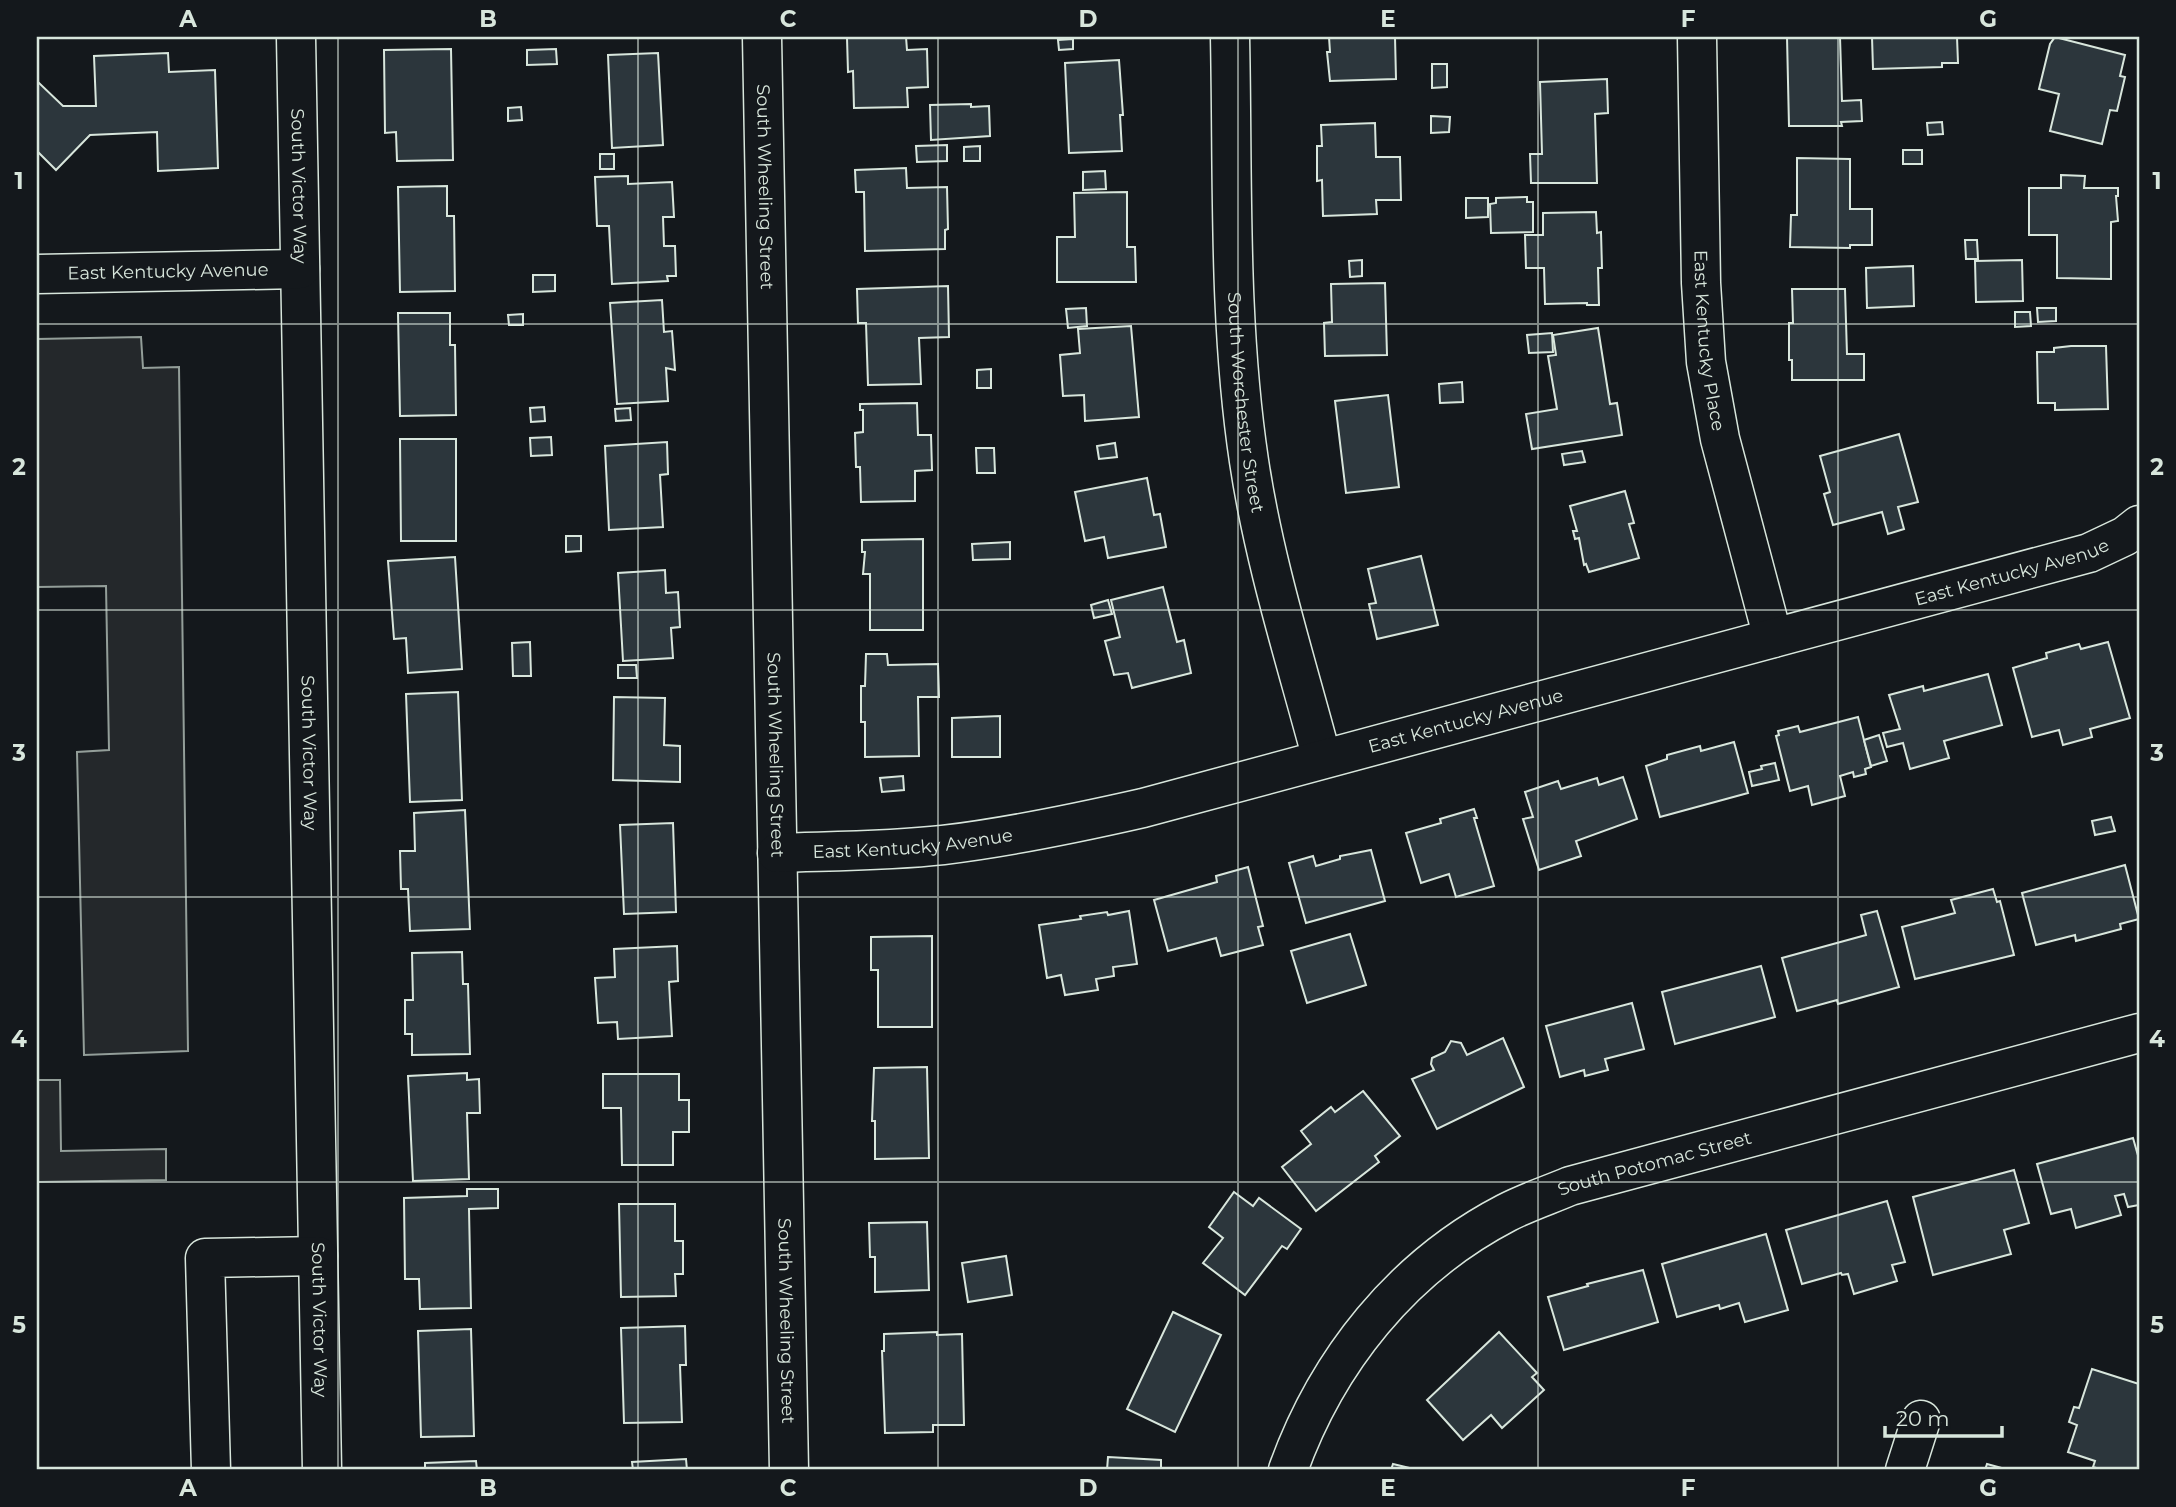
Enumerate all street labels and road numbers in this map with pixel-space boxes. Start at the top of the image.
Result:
street label: South Wheeling Street [752,84,778,290]
street label: South Victor Way [286,108,311,264]
street label: East Kentucky Place [1689,250,1729,433]
street label: East Kentucky Avenue [67,259,269,284]
street label: South Worchester Street [1223,291,1269,515]
street label: East Kentucky Avenue [1912,534,2113,610]
street label: South Wheeling Street [763,652,788,858]
street label: South Victor Way [297,675,321,831]
street label: East Kentucky Avenue [1366,684,1566,758]
street label: East Kentucky Avenue [812,824,1014,863]
street label: South Potomac Street [1554,1127,1754,1201]
street label: South Wheeling Street [773,1218,799,1424]
street label: South Victor Way [307,1242,332,1398]

